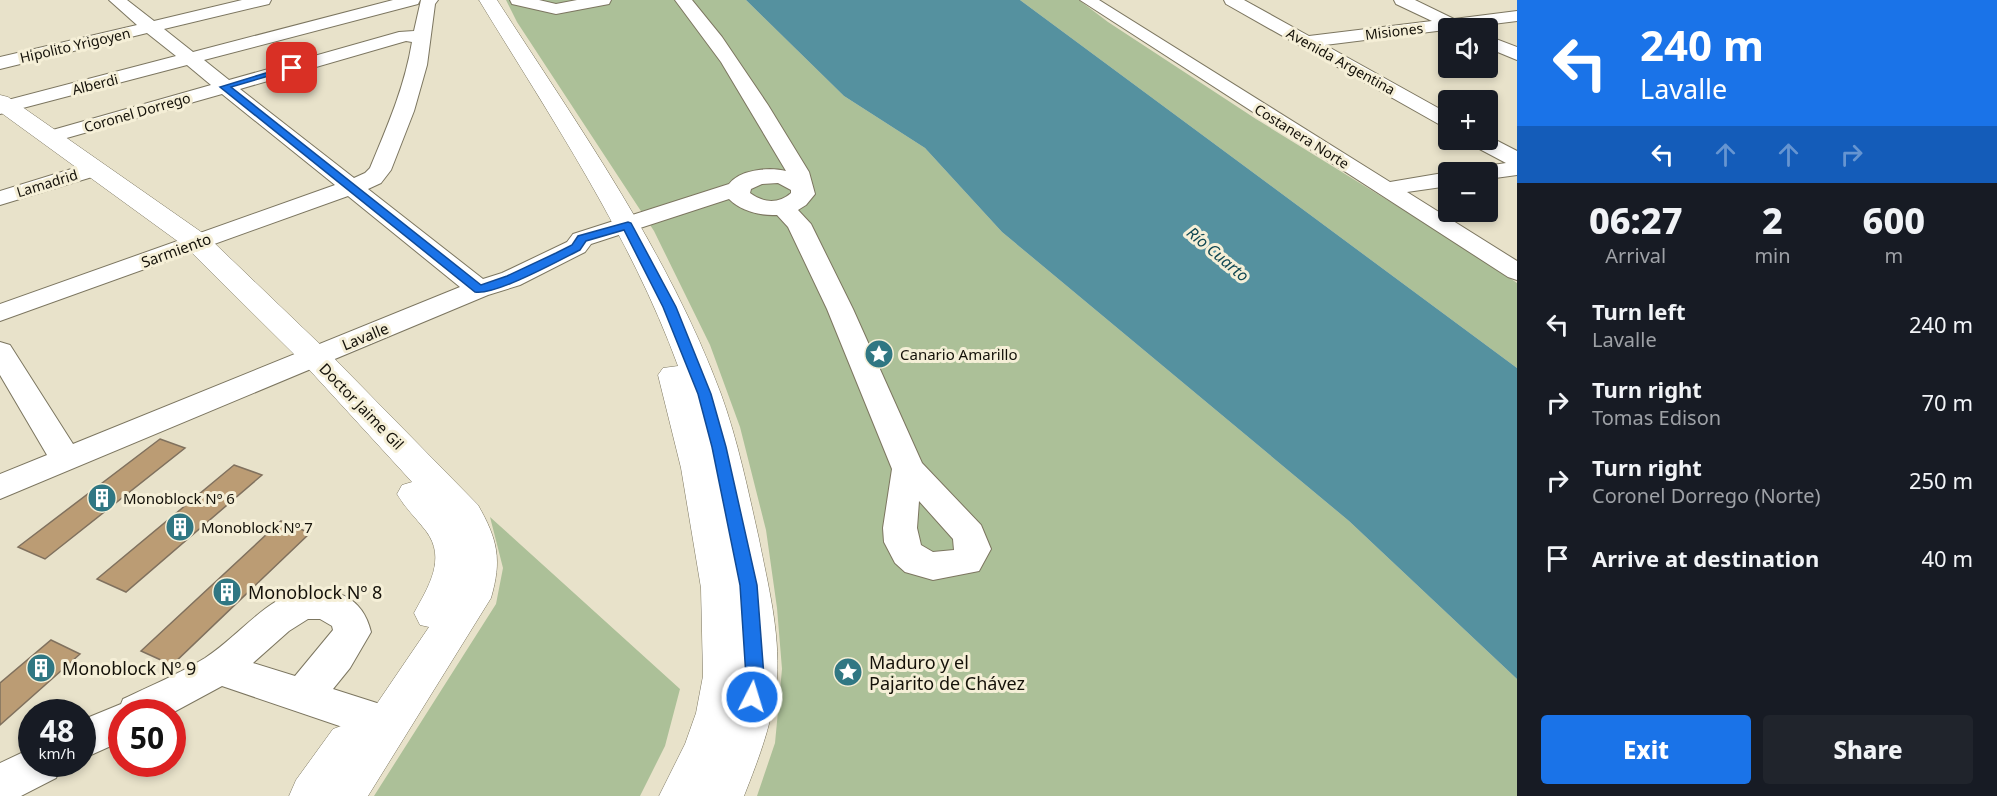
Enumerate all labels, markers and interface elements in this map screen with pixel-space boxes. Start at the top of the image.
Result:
text: 240 m [1640,16,1764,73]
street label: Misiones [1364,18,1424,44]
map controls [1438,18,1498,222]
button: sound [1438,18,1498,78]
street label: Hipolito Yrigoyen [18,23,132,67]
street label: Avenida Argentina [1283,23,1399,99]
icon: left [1541,24,1619,102]
pin [266,42,317,93]
icon: arrive [275,51,308,84]
street label: Alberdi [70,69,120,99]
text: Lavalle [1640,70,1727,107]
street label: Coronel Dorrego [81,88,193,136]
button: + [1438,90,1498,150]
street label: Costanera Norte [1251,99,1353,173]
icon: left [1646,138,1679,171]
icon: ahead [1709,138,1742,171]
icon: ahead [1772,138,1805,171]
icon: right [1835,138,1868,171]
button: − [1438,162,1498,222]
street label: Lamadrid [14,165,80,201]
text: 06:27 [1589,196,1682,245]
text: 2 [1762,196,1783,245]
text: 600 [1863,196,1925,245]
water label: Río Cuarto [1182,221,1254,287]
street label: Sarmiento [138,228,214,272]
text: Arrival [1605,242,1666,269]
text: min [1754,242,1791,269]
text: m [1884,242,1903,269]
text: Turn left [1592,296,1686,326]
icon: left [1541,308,1574,341]
text: 240 m [1909,309,1973,339]
street label: Lavalle [339,318,391,354]
text: Lavalle [1592,326,1657,353]
place icon: Canario Amarillo [863,338,895,370]
place label: Canario Amarillo [900,344,1018,364]
street label: Doctor Jaime Gil [315,358,409,454]
text: Turn right [1592,374,1702,404]
icon: right [1541,386,1574,419]
text: 70 m [1922,387,1973,417]
text: Tomas Edison [1592,404,1721,431]
text: Turn right [1592,452,1702,482]
icon: right [1541,464,1574,497]
text: 250 m [1909,465,1973,495]
building icon: Monoblock Nº 6 [86,482,118,514]
text: Coronel Dorrego (Norte) [1592,482,1820,509]
place label: Monoblock Nº 6 [123,488,235,508]
building icon: Monoblock Nº 7 [164,511,196,543]
place label: Monoblock Nº 7 [201,517,313,537]
icon: arrive [1541,542,1574,575]
text: Arrive at destination [1592,543,1819,573]
text: 40 m [1922,543,1973,573]
building icon: Monoblock Nº 8 [211,576,243,608]
place label: Monoblock Nº 8 [248,580,382,604]
place label: Maduro y el Pajarito de Chávez [869,650,1025,695]
building icon: Monoblock Nº 9 [25,652,57,684]
place label: Monoblock Nº 9 [62,656,196,680]
place icon: Maduro y el Pajarito de Chávez [832,656,864,688]
position arrow [720,665,784,729]
speed limit sign: 50 [108,699,186,777]
text: 48 [40,710,74,751]
button: Exit [1541,715,1751,784]
button: Share [1763,715,1973,784]
text: km/h [39,743,75,763]

